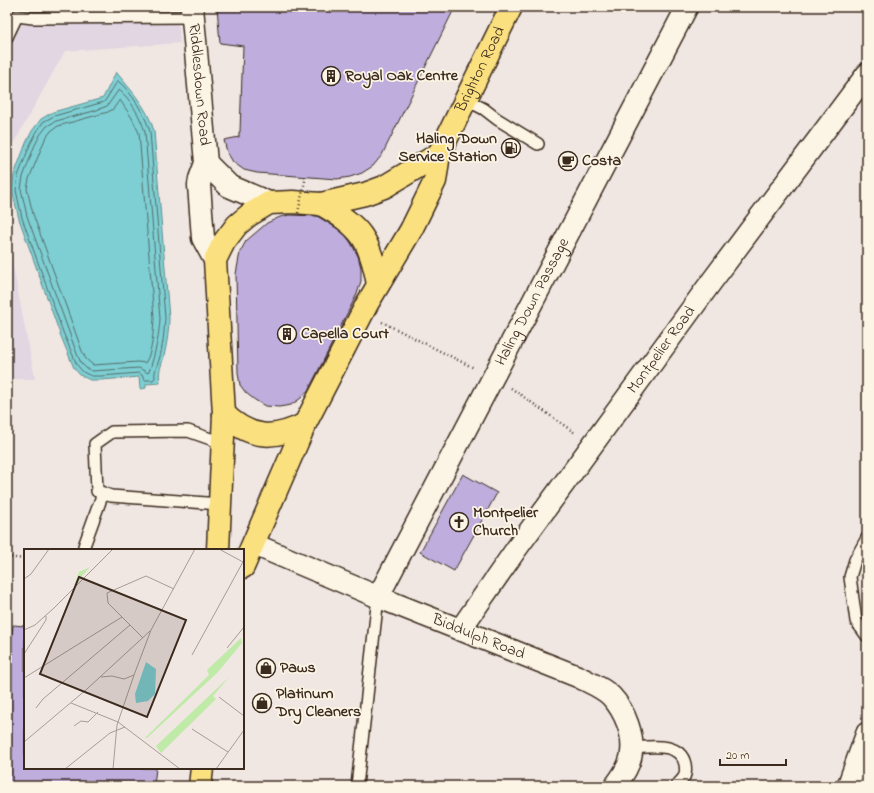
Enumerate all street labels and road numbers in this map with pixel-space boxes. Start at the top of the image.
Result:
street label: Brighton Road [449,22,512,118]
street label: Riddlesdown Road [182,23,216,147]
street label: Haling Down Passage [489,233,576,370]
street label: Montpelier Road [621,301,702,399]
street label: Biddulph Road [428,607,529,666]

